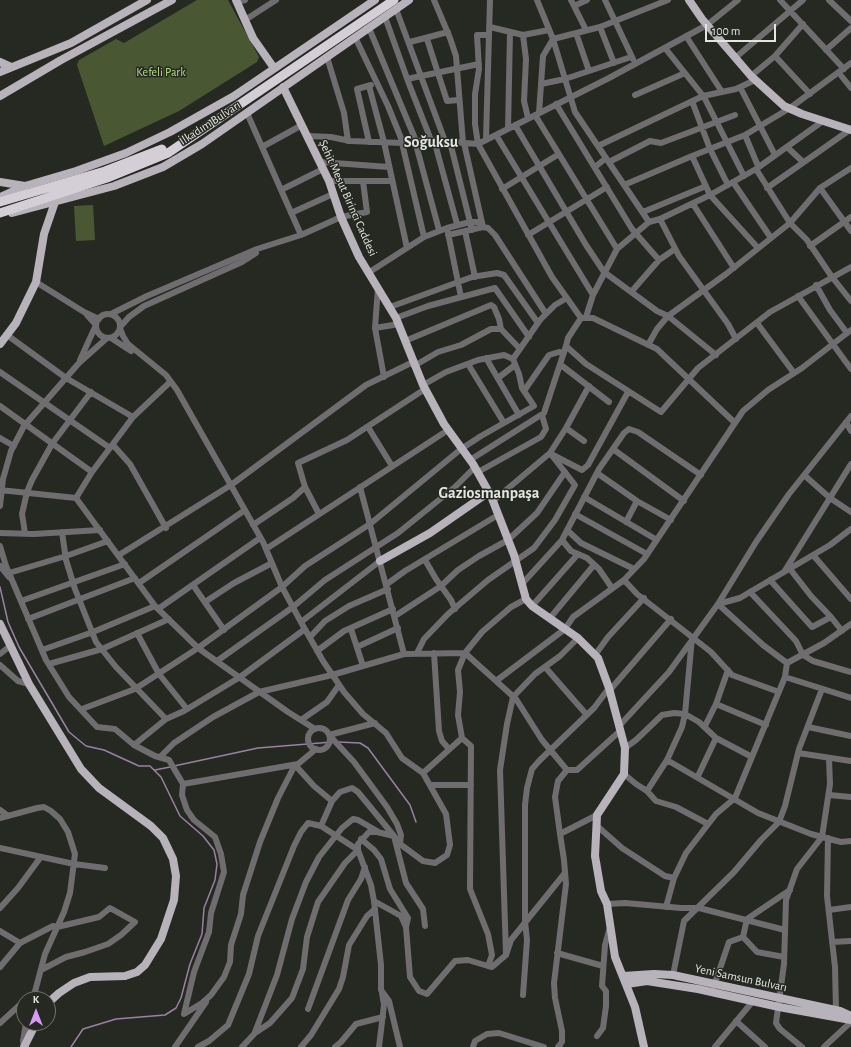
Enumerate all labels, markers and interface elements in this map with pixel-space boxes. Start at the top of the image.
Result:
scale bar [707,16,778,42]
text: 100 m [712,25,740,37]
park label: Kefeli Park [136,65,186,79]
street label: İlkadım Bulvarı [177,98,243,148]
district label: Soğuksu [404,132,458,152]
street label: Şehit Mesut Birinci Caddesi [316,138,380,258]
district label: Gaziosmanpaşa [439,483,539,503]
street label: Yeni Samsun Bulvarı [694,961,788,995]
north arrow [16,991,56,1031]
text: K [33,994,39,1005]

